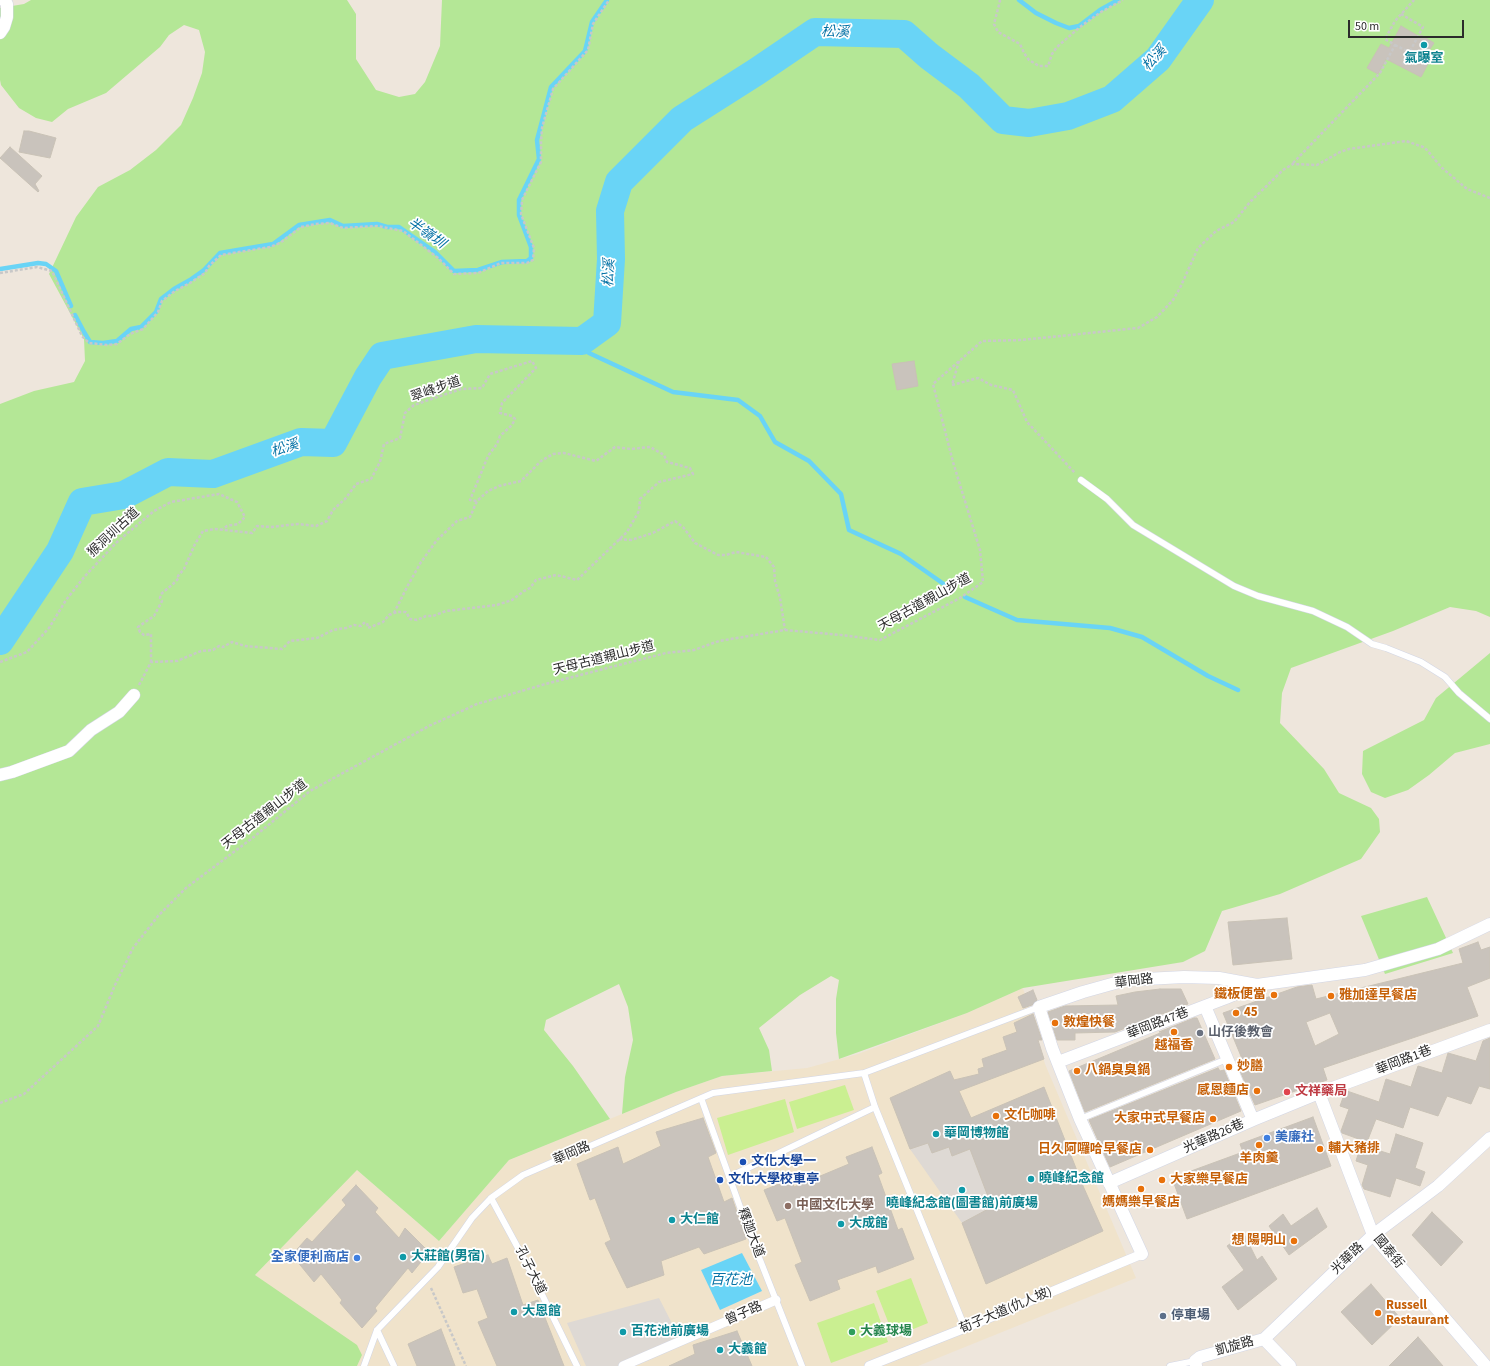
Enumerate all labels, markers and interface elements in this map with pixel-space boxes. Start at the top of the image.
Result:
scale bar [1350,12,1466,38]
text: 50 m [1355,18,1379,35]
water label: 松溪 [821,24,849,42]
marker: 氣曝室 [1419,40,1429,50]
water label: 松溪 [1139,43,1171,75]
place label: 氣曝室 [1405,51,1443,67]
water label: 半嶺圳 [404,215,448,253]
water label: 松溪 [601,259,619,287]
street label: 翠峰步道 [409,374,463,406]
water label: 松溪 [269,437,301,461]
street label: 猴洞圳古道 [85,505,143,561]
street label: 天母古道親山步道 [876,571,974,635]
street label: 天母古道親山步道 [552,639,656,679]
street label: 天母古道親山步道 [219,777,311,853]
street label: 華岡路 [1114,972,1154,992]
place label: 鐵板便當 [1214,987,1266,1003]
place label: 雅加達早餐店 [1339,988,1417,1004]
marker: 鐵板便當 [1269,990,1279,1000]
marker: 雅加達早餐店 [1326,991,1336,1001]
street label: 華岡路47巷 [1125,1005,1191,1043]
place label: 45 [1244,1005,1258,1021]
marker: 45 [1231,1008,1241,1018]
place label: 敦煌快餐 [1063,1015,1115,1031]
marker: 敦煌快餐 [1050,1018,1060,1028]
place label: 山仔後教會 [1208,1025,1273,1041]
marker: 越福香 [1169,1027,1179,1037]
marker: 山仔後教會 [1195,1028,1205,1038]
place label: 越福香 [1155,1038,1193,1054]
street label: 華岡路1巷 [1374,1043,1434,1079]
place label: 妙膳 [1237,1059,1263,1075]
marker: 妙膳 [1224,1062,1234,1072]
place label: 八鍋臭臭鍋 [1085,1063,1150,1079]
marker: 八鍋臭臭鍋 [1072,1066,1082,1076]
place label: 感恩麵店 [1197,1083,1249,1099]
place label: 文祥藥局 [1295,1084,1347,1100]
marker: 感恩麵店 [1252,1086,1262,1096]
marker: 文祥藥局 [1282,1087,1292,1097]
place label: 文化咖啡 [1004,1108,1056,1124]
marker: 文化咖啡 [991,1111,1001,1121]
place label: 大家中式早餐店 [1114,1111,1205,1127]
marker: 大家中式早餐店 [1208,1114,1218,1124]
street label: 光華路26巷 [1181,1117,1247,1157]
place label: 華岡博物館 [944,1126,1009,1142]
marker: 華岡博物館 [931,1129,941,1139]
place label: 美廉社 [1275,1130,1314,1146]
marker: 美廉社 [1262,1133,1272,1143]
street label: 華岡路 [551,1139,593,1169]
marker: 羊肉羹 [1254,1140,1264,1150]
place label: 輔大豬排 [1328,1141,1380,1157]
place label: 日久阿囉哈早餐店 [1038,1142,1142,1158]
marker: 輔大豬排 [1315,1144,1325,1154]
marker: 日久阿囉哈早餐店 [1145,1145,1155,1155]
place label: 羊肉羹 [1240,1151,1278,1167]
place label: 文化大學一 [751,1154,816,1170]
marker: 文化大學一 [738,1157,748,1167]
place label: 曉峰紀念館 [1039,1171,1104,1187]
place label: 文化大學校車亭 [728,1172,819,1188]
place label: 大家樂早餐店 [1170,1172,1248,1188]
marker: 曉峰紀念館 [1026,1174,1036,1184]
marker: 文化大學校車亭 [715,1175,725,1185]
marker: 大家樂早餐店 [1157,1175,1167,1185]
marker: 媽媽樂早餐店 [1136,1184,1146,1194]
marker: 曉峰紀念館(圖書館)前廣場 [957,1185,967,1195]
place label: 媽媽樂早餐店 [1102,1195,1180,1211]
place label: 曉峰紀念館(圖書館)前廣場 [886,1196,1038,1212]
place label: 中國文化大學 [796,1198,874,1214]
marker: 中國文化大學 [783,1201,793,1211]
street label: 釋迦大道 [733,1206,767,1260]
place label: 大仁館 [680,1212,719,1228]
marker: 大仁館 [667,1215,677,1225]
place label: 大成館 [849,1216,888,1232]
marker: 大成館 [836,1219,846,1229]
street label: 國泰街 [1370,1232,1406,1272]
place label: 想 陽明山 [1231,1233,1286,1249]
marker: 想 陽明山 [1289,1236,1299,1246]
street label: 光華路 [1329,1240,1367,1278]
street label: 孔子大道 [511,1244,549,1298]
place label: 大莊館(男宿) [411,1249,485,1265]
place label: 全家便利商店 [271,1250,349,1266]
marker: 大莊館(男宿) [398,1252,408,1262]
marker: 全家便利商店 [352,1253,362,1263]
water label: 百花池 [710,1273,752,1289]
street label: 荀子大道(仇人坡) [957,1285,1055,1337]
place label: Russell Restaurant [1386,1298,1449,1329]
street label: 曾子路 [723,1299,765,1329]
place label: 大恩館 [522,1304,561,1320]
marker: 大恩館 [509,1307,519,1317]
place label: 停車場 [1171,1308,1210,1324]
marker: Russell Restaurant [1373,1308,1383,1318]
marker: 停車場 [1158,1311,1168,1321]
place label: 百花池前廣場 [631,1324,709,1340]
place label: 大義球場 [860,1324,912,1340]
marker: 百花池前廣場 [618,1327,628,1337]
marker: 大義球場 [847,1327,857,1337]
street label: 凱旋路 [1214,1334,1256,1360]
place label: 大義館 [728,1342,767,1358]
marker: 大義館 [715,1345,725,1355]

